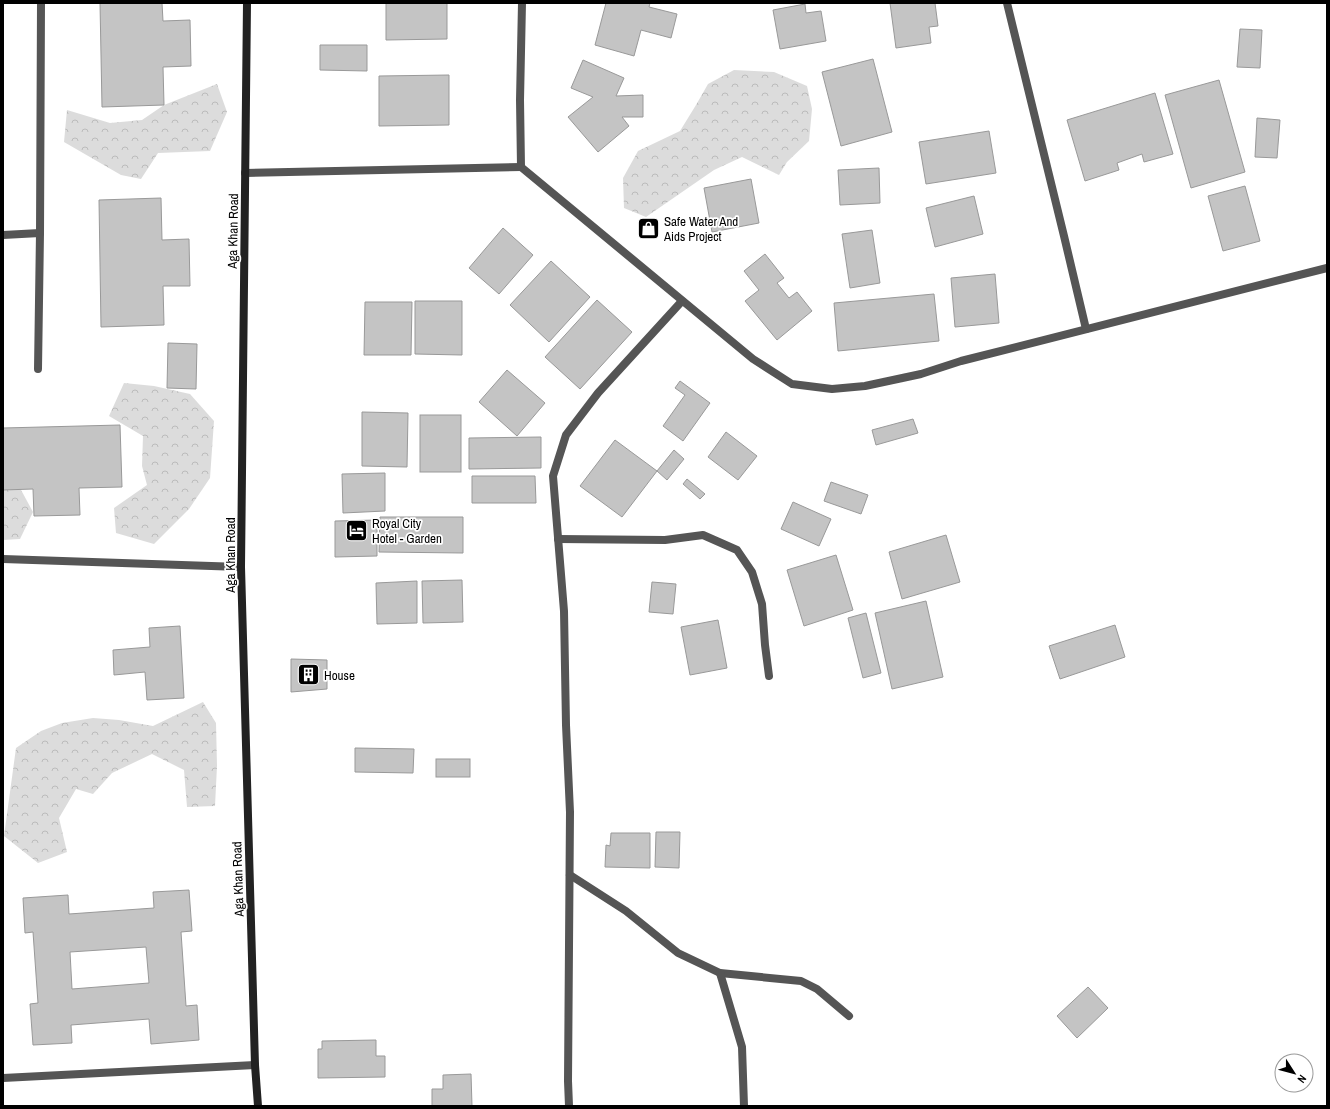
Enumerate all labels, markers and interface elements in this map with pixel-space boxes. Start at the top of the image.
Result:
street label: Aga Khan Road [224,193,242,270]
place label: Safe Water And Aids Project [663,213,738,245]
shop icon: Safe Water And Aids Project [636,215,662,241]
place label: Royal City Hotel - Garden [372,515,442,547]
street label: Aga Khan Road [222,517,239,594]
hotel icon: Royal City Hotel - Garden [343,517,369,543]
building icon: House [296,662,322,688]
place label: House [324,667,355,684]
street label: Aga Khan Road [228,841,248,918]
north arrow [1274,1053,1314,1093]
text: N [1295,1072,1310,1086]

